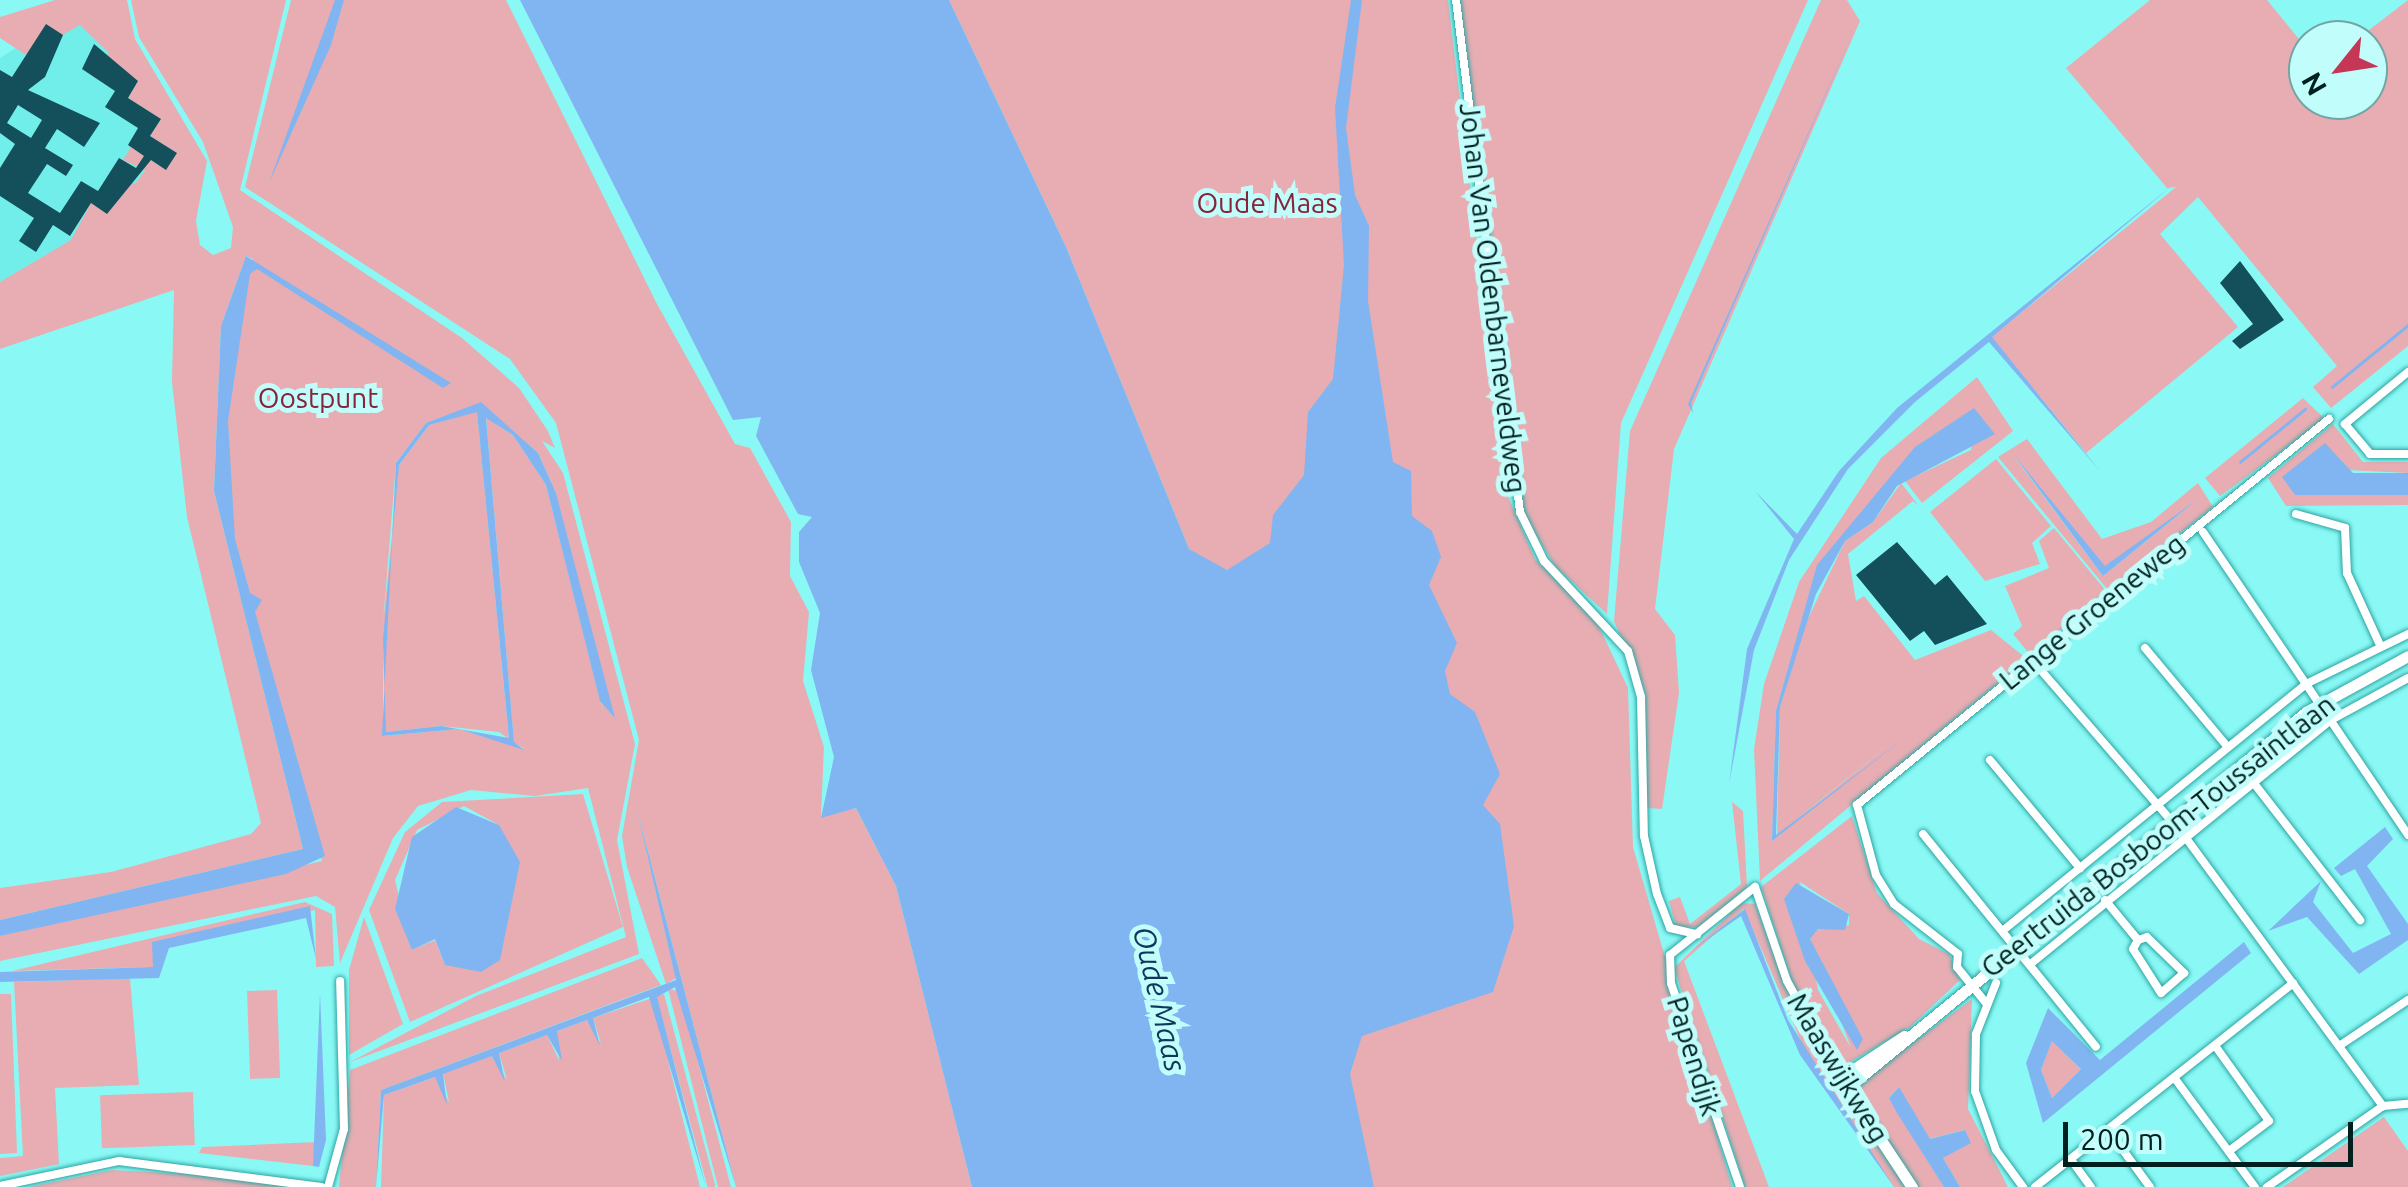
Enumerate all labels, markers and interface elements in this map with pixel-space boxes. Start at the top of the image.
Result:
north arrow [2288,20,2388,120]
text: N [2295,67,2332,101]
street label: Johan Van Oldenbarneveldweg [1452,101,1534,495]
park label: Oude Maas [1196,186,1338,220]
park label: Oostpunt [258,381,378,415]
street label: Lange Groeneweg [1993,527,2191,697]
street label: Geertruida Bosboom-Toussaintlaan [1974,687,2342,985]
water label: Oude Maas [1126,923,1194,1075]
street label: Maaswijkweg [1780,987,1896,1149]
street label: Papendijk [1660,992,1728,1120]
scale bar [2068,1102,2358,1164]
text: 200 m [2080,1122,2164,1156]

